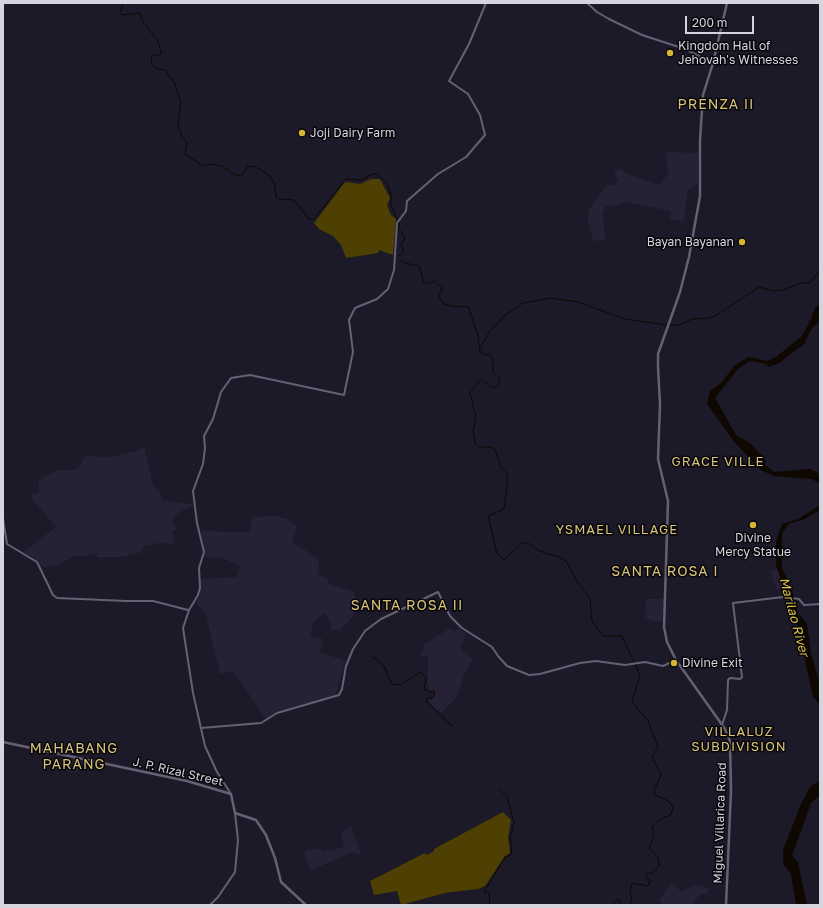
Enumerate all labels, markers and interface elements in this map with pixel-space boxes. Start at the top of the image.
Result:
scale bar [687,8,756,34]
text: 200 m [692,15,727,30]
place label: Kingdom Hall of Jehovah's Witnesses [678,39,798,67]
marker: Kingdom Hall of Jehovah's Witnesses [665,48,675,58]
district label: PRENZA II [678,97,754,113]
place label: Joji Dairy Farm [310,126,395,140]
marker: Joji Dairy Farm [297,128,307,138]
place label: Bayan Bayanan [647,235,734,249]
marker: Bayan Bayanan [737,237,747,247]
district label: GRACE VILLE [671,454,765,470]
marker: Divine Mercy Statue [748,520,758,530]
district label: YSMAEL VILLAGE [556,522,678,538]
place label: Divine Mercy Statue [715,531,791,559]
district label: SANTA ROSA I [611,564,719,580]
water label: Marilao River [776,576,812,658]
district label: SANTA ROSA II [351,598,463,614]
place label: Divine Exit [682,656,743,670]
marker: Divine Exit [669,658,679,668]
district label: VILLALUZ SUBDIVISION [691,724,787,755]
district label: MAHABANG PARANG [30,741,118,774]
street label: J. P. Rizal Street [131,755,225,789]
street label: Miguel Villarica Road [711,762,729,884]

